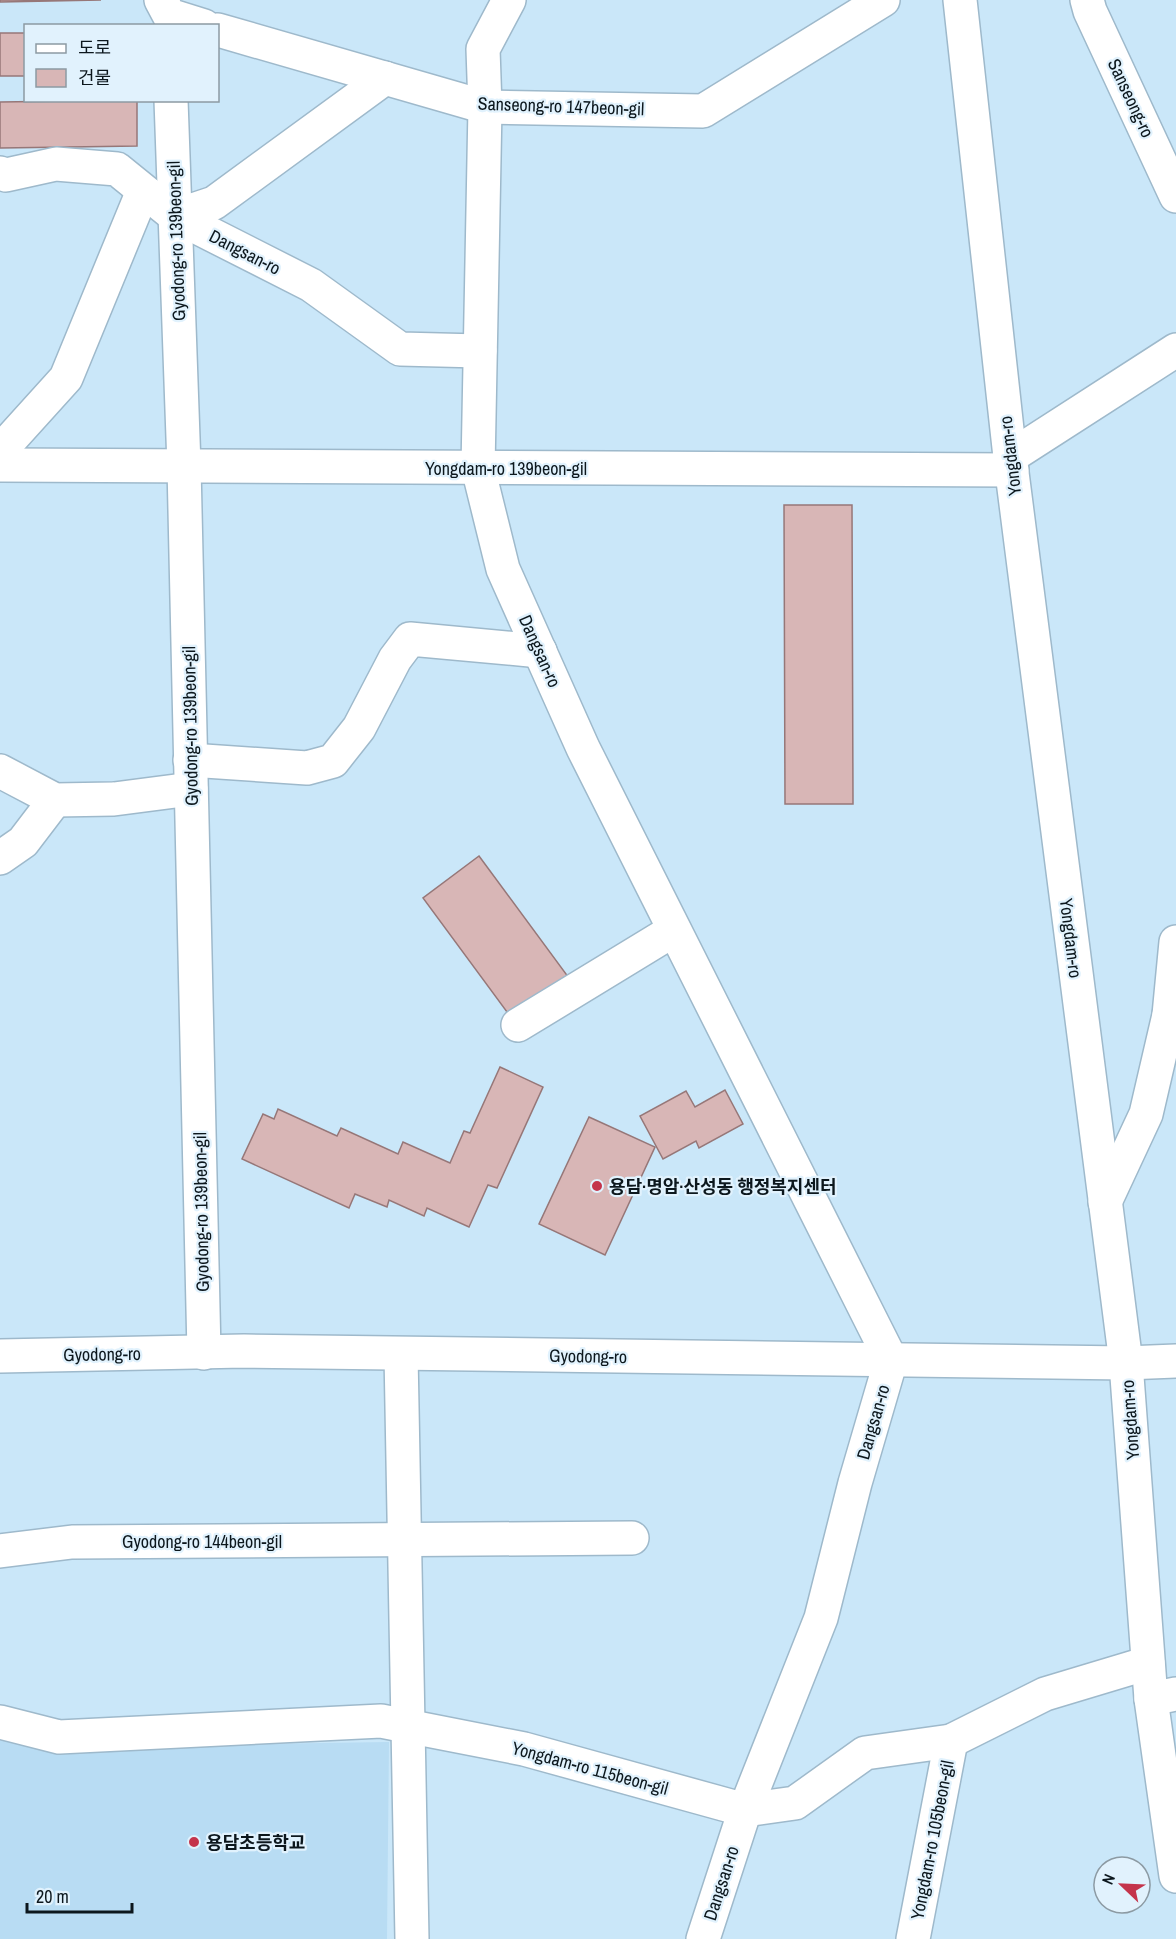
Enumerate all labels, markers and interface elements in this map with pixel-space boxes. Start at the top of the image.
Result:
legend [24,24,219,102]
text: 도로 [78,35,111,60]
street label: Sanseong-ro [1102,54,1160,142]
text: 건물 [78,65,111,90]
street label: Sanseong-ro 147beon-gil [477,91,645,121]
street label: Gyodong-ro 139beon-gil [161,161,191,321]
street label: Dangsan-ro [205,223,285,281]
street label: Yongdam-ro [993,415,1027,497]
street label: Yongdam-ro 139beon-gil [425,456,587,481]
street label: Dangsan-ro [513,611,567,691]
street label: Gyodong-ro 139beon-gil [176,646,204,806]
street label: Yongdam-ro [1054,897,1088,979]
street label: Gyodong-ro 139beon-gil [187,1132,215,1292]
place label: 용담·명암·산성동 행정복지센터 [609,1174,837,1199]
marker: 용담·명암·산성동 행정복지센터 [590,1179,604,1193]
street label: Gyodong-ro [63,1341,141,1367]
street label: Gyodong-ro [549,1343,627,1369]
street label: Yongdam-ro [1115,1379,1145,1461]
street label: Dangsan-ro [850,1381,896,1463]
street label: Gyodong-ro 144beon-gil [122,1529,282,1554]
street label: Yongdam-ro 115beon-gil [509,1735,671,1801]
street label: Yongdam-ro 105beon-gil [904,1758,960,1922]
place label: 용담초등학교 [206,1830,305,1855]
marker: 용담초등학교 [187,1835,201,1849]
street label: Dangsan-ro [697,1842,745,1924]
north arrow [1092,1855,1152,1915]
text: N [1096,1870,1120,1888]
scale bar [27,1876,132,1914]
text: 20 m [36,1884,69,1909]

